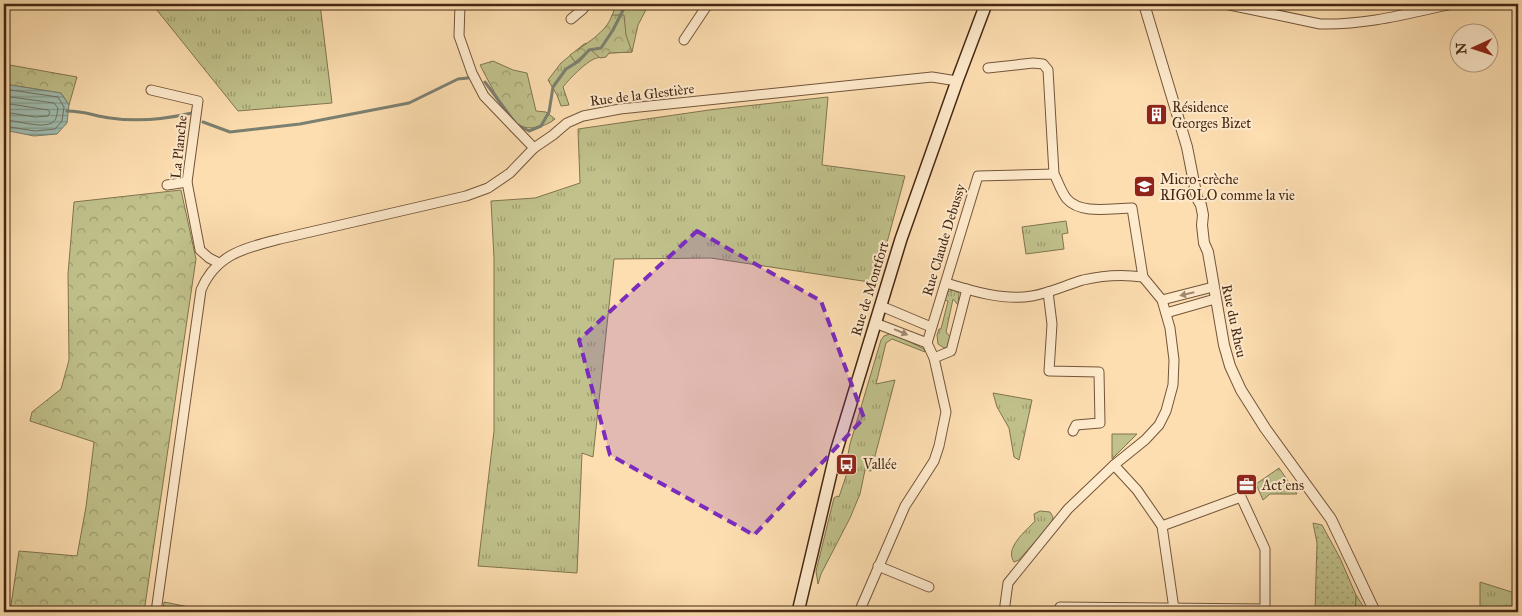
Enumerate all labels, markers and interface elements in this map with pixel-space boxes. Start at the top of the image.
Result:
north arrow [1450,22,1500,72]
text: N [1453,42,1470,55]
street label: Rue de la Glestière [589,80,695,110]
place label: Résidence Georges Bizet [1172,99,1251,132]
building icon: Résidence Georges Bizet [1144,103,1168,127]
street label: La Planche [167,114,191,180]
place label: Micro-crèche RIGOLO comme la vie [1160,171,1295,204]
school or university icon: Micro-crèche RIGOLO comme la vie [1132,175,1156,199]
street label: Rue Claude Debussy [919,181,969,298]
street label: Rue de Montfort [848,240,892,338]
street label: Rue du Rheu [1218,283,1250,360]
one-way arrow [1180,290,1195,298]
one-way arrow [894,328,908,336]
bus stop icon: Vallée [835,452,859,476]
place label: Vallée [862,456,897,473]
office icon: Act’ens [1234,473,1258,497]
place label: Act’ens [1261,477,1304,494]

